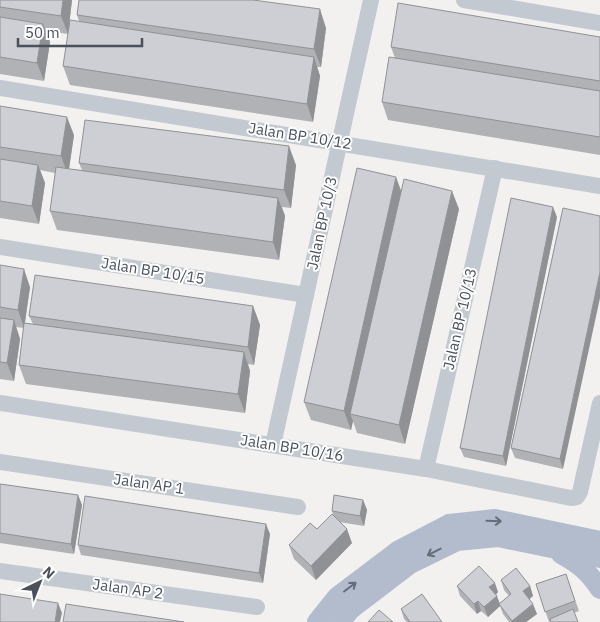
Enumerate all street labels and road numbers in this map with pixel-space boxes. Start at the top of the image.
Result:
street label: Jalan BP 10/12 [247,118,353,153]
street label: Jalan BP 10/3 [302,174,341,271]
street label: Jalan BP 10/15 [100,253,206,288]
street label: Jalan BP 10/13 [439,266,480,372]
street label: Jalan BP 10/16 [239,430,345,465]
street label: Jalan AP 1 [113,469,186,498]
street label: Jalan AP 2 [92,574,165,603]

